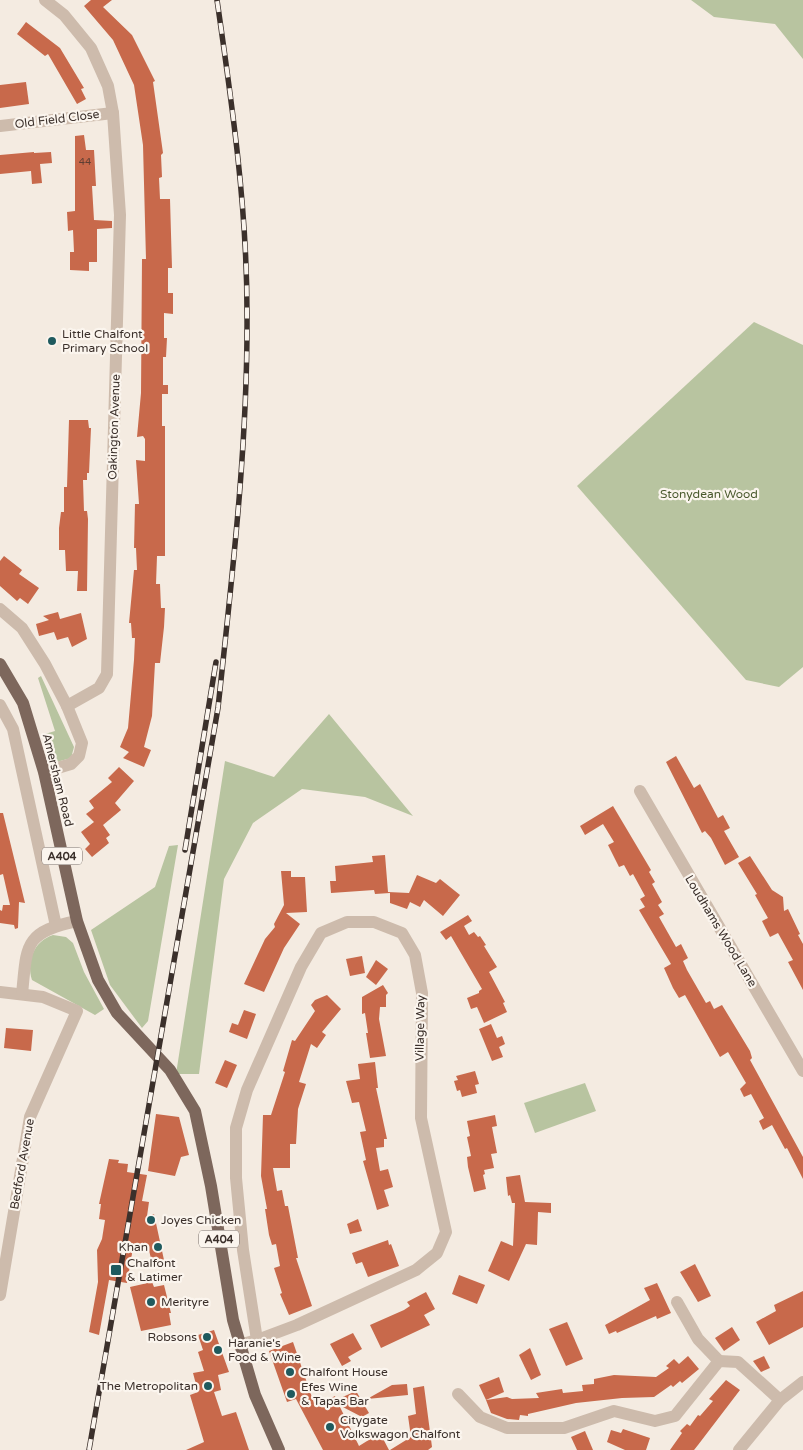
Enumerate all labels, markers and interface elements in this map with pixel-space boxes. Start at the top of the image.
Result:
street label: Old Field Close [14,107,100,131]
house number: 44 [79,156,91,168]
place label: Little Chalfont Primary School [62,327,148,355]
marker: Little Chalfont Primary School [46,335,58,347]
street label: Oakington Avenue [105,374,123,480]
park label: Stonydean Wood [660,487,758,501]
street label: Amersham Road [40,732,76,828]
road number: A404 [42,848,82,864]
street label: Loudhams Wood Lane [682,873,760,989]
street label: Village Way [412,994,428,1061]
street label: Bedford Avenue [7,1117,37,1211]
place label: Joyes Chicken [161,1213,241,1227]
marker: Joyes Chicken [145,1214,157,1226]
road number: A404 [199,1230,239,1248]
place label: Khan [119,1240,148,1254]
marker: Khan [152,1241,164,1253]
place label: Chalfont & Latimer [127,1256,183,1284]
marker: Chalfont & Latimer [109,1263,123,1277]
place label: Merityre [161,1295,209,1309]
marker: Merityre [145,1296,157,1308]
place label: Robsons [147,1330,197,1344]
marker: Robsons [201,1331,213,1343]
place label: Haranie's Food & Wine [228,1336,301,1364]
marker: Haranie's Food & Wine [212,1344,224,1356]
place label: Chalfont House [300,1365,388,1379]
marker: Chalfont House [284,1366,296,1378]
place label: The Metropolitan [100,1379,198,1393]
marker: The Metropolitan [202,1380,214,1392]
place label: Efes Wine & Tapas Bar [301,1380,369,1408]
marker: Efes Wine & Tapas Bar [285,1388,297,1400]
place label: Citygate Volkswagon Chalfont [340,1413,461,1441]
marker: Citygate Volkswagon Chalfont [324,1421,336,1433]

